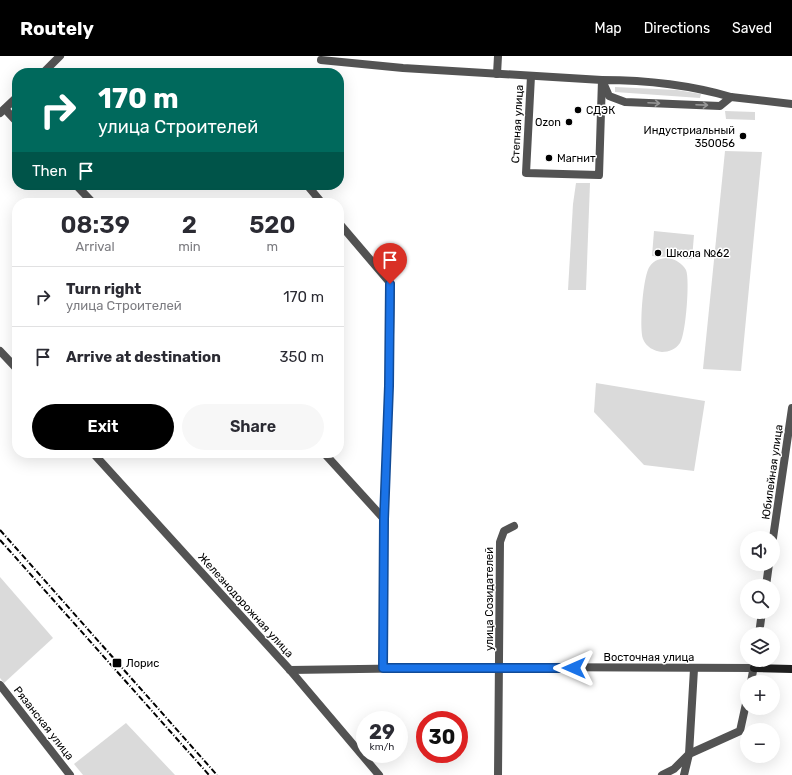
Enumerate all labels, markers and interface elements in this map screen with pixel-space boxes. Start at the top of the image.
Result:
text: Routely [20,17,94,40]
text: Map [595,20,622,37]
text: Directions [644,20,710,37]
text: Saved [732,20,772,37]
text: 170 m [98,82,179,115]
icon: right [32,84,84,136]
street label: Степная улица [509,84,526,164]
one-way arrow [647,100,660,107]
one-way arrow [695,102,708,109]
place label: СДЭК [586,104,615,117]
marker: СДЭК [573,105,583,115]
text: улица Строителей [98,116,258,138]
place label: Ozon [535,116,561,129]
marker: Ozon [564,117,574,127]
place label: Индустриальный 350056 [644,124,735,150]
marker: Индустриальный 350056 [738,131,748,141]
place label: Магнит [557,152,596,165]
marker: Магнит [544,153,554,163]
icon: arrive [75,160,97,182]
text: Then [32,162,67,180]
text: 08:39 [60,211,130,239]
text: 2 [182,211,197,239]
text: 520 [249,211,296,239]
text: Arrival [76,239,115,254]
text: min [178,239,201,254]
text: m [267,239,278,254]
pin [373,243,407,284]
place label: Школа №62 [666,247,729,260]
marker: Школа №62 [653,248,663,258]
icon: arrive [379,249,401,271]
text: Turn right [66,280,141,298]
icon: right [32,286,54,308]
text: 170 m [283,288,324,306]
text: улица Строителей [66,298,182,313]
icon: arrive [32,346,54,368]
text: Arrive at destination [66,348,221,366]
text: 350 m [280,348,324,366]
button: Exit [32,404,174,450]
button: Share [182,404,324,450]
street label: Юбилейная улица [759,424,786,520]
map controls [740,531,780,763]
button: sound [740,531,780,571]
street label: улица Созидателей [483,547,496,651]
street label: Железнодорожная улица [195,550,296,660]
button: search [740,579,780,619]
button: layers [740,627,780,667]
position arrow [553,647,595,689]
street label: Восточная улица [604,651,694,664]
marker: Лорис [111,657,123,669]
place label: Лорис [126,657,159,670]
button: + [740,675,780,715]
street label: Рязанская улица [11,684,76,763]
speed limit sign: 30 [416,711,468,763]
text: 29 [369,720,395,744]
button: − [740,723,780,763]
text: km/h [370,741,394,753]

